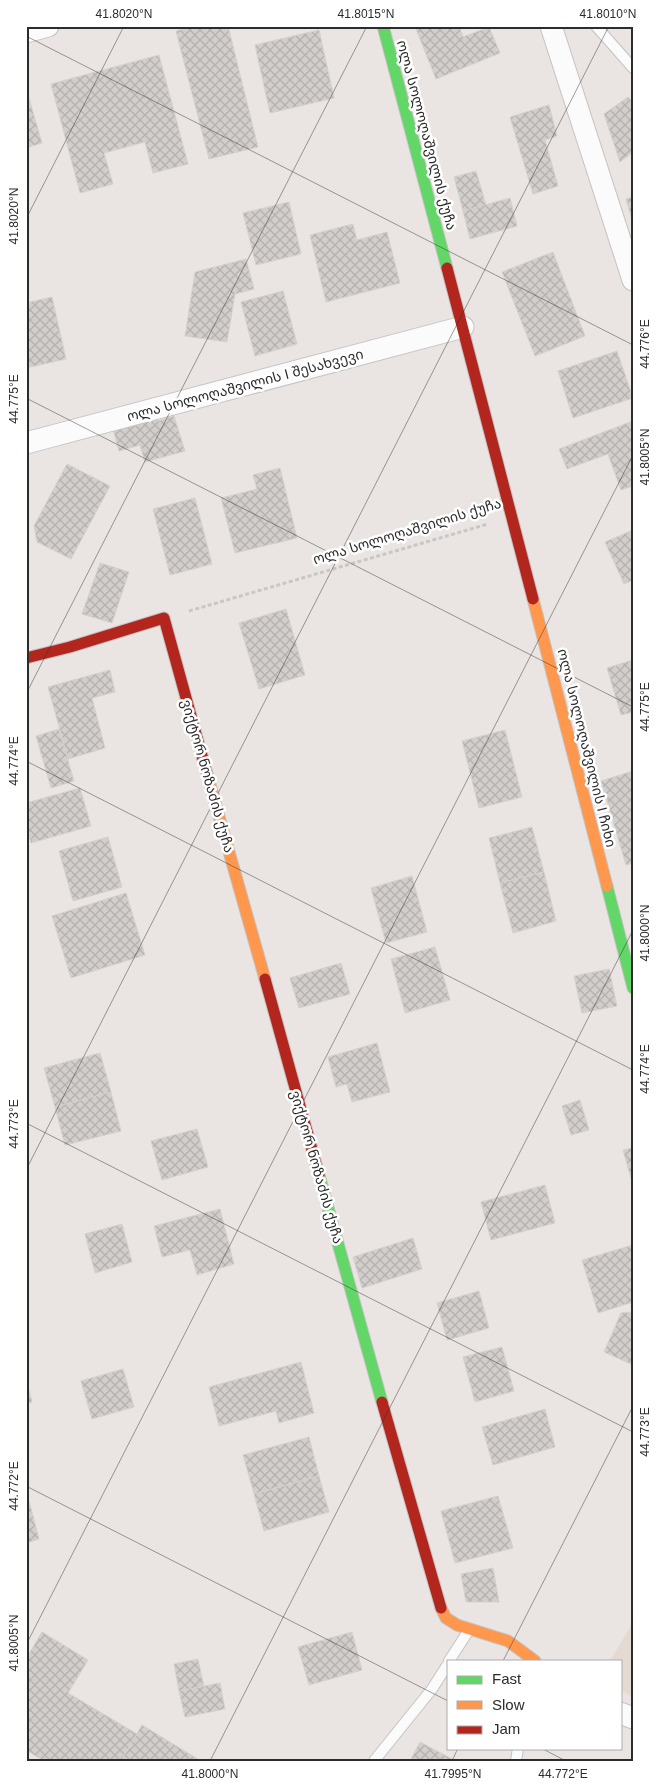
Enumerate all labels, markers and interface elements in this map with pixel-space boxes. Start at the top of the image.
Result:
text: 41.8020°N [96,7,152,21]
text: 41.8015°N [338,7,394,21]
text: 41.8010°N [580,7,636,21]
street label: ოლა სოლოღაშვილის ქუჩა [393,38,460,232]
text: 41.8020°N [7,188,21,244]
text: 44.776°E [638,319,652,369]
street label: ოლა სოლოღაშვილის I შესახვევი [125,346,365,425]
text: 44.775°E [7,374,21,424]
text: 41.8005°N [638,429,652,485]
street label: ოლა სოლოღაშვილის ქუჩა [311,495,503,568]
street label: ოლა სოლოღაშვილის I ჩიხი [554,647,619,849]
text: 44.775°E [638,682,652,732]
street label: ვიქტორ ნოზაძის ქუჩა [177,697,238,855]
text: 44.774°E [7,736,21,786]
text: 41.8000°N [638,905,652,961]
text: 44.774°E [638,1044,652,1094]
street label: ვიქტორ ნოზაძის ქუჩა [286,1088,347,1246]
text: 44.773°E [7,1099,21,1149]
text: 44.773°E [638,1407,652,1457]
text: 44.772°E [7,1461,21,1511]
text: 41.8005°N [7,1615,21,1671]
legend [447,1660,622,1750]
text: Fast [492,1670,522,1687]
text: Slow [492,1696,525,1713]
text: Jam [492,1720,520,1737]
text: 41.8000°N [182,1767,238,1781]
text: 41.7995°N [425,1767,481,1781]
text: 44.772°E [538,1767,588,1781]

